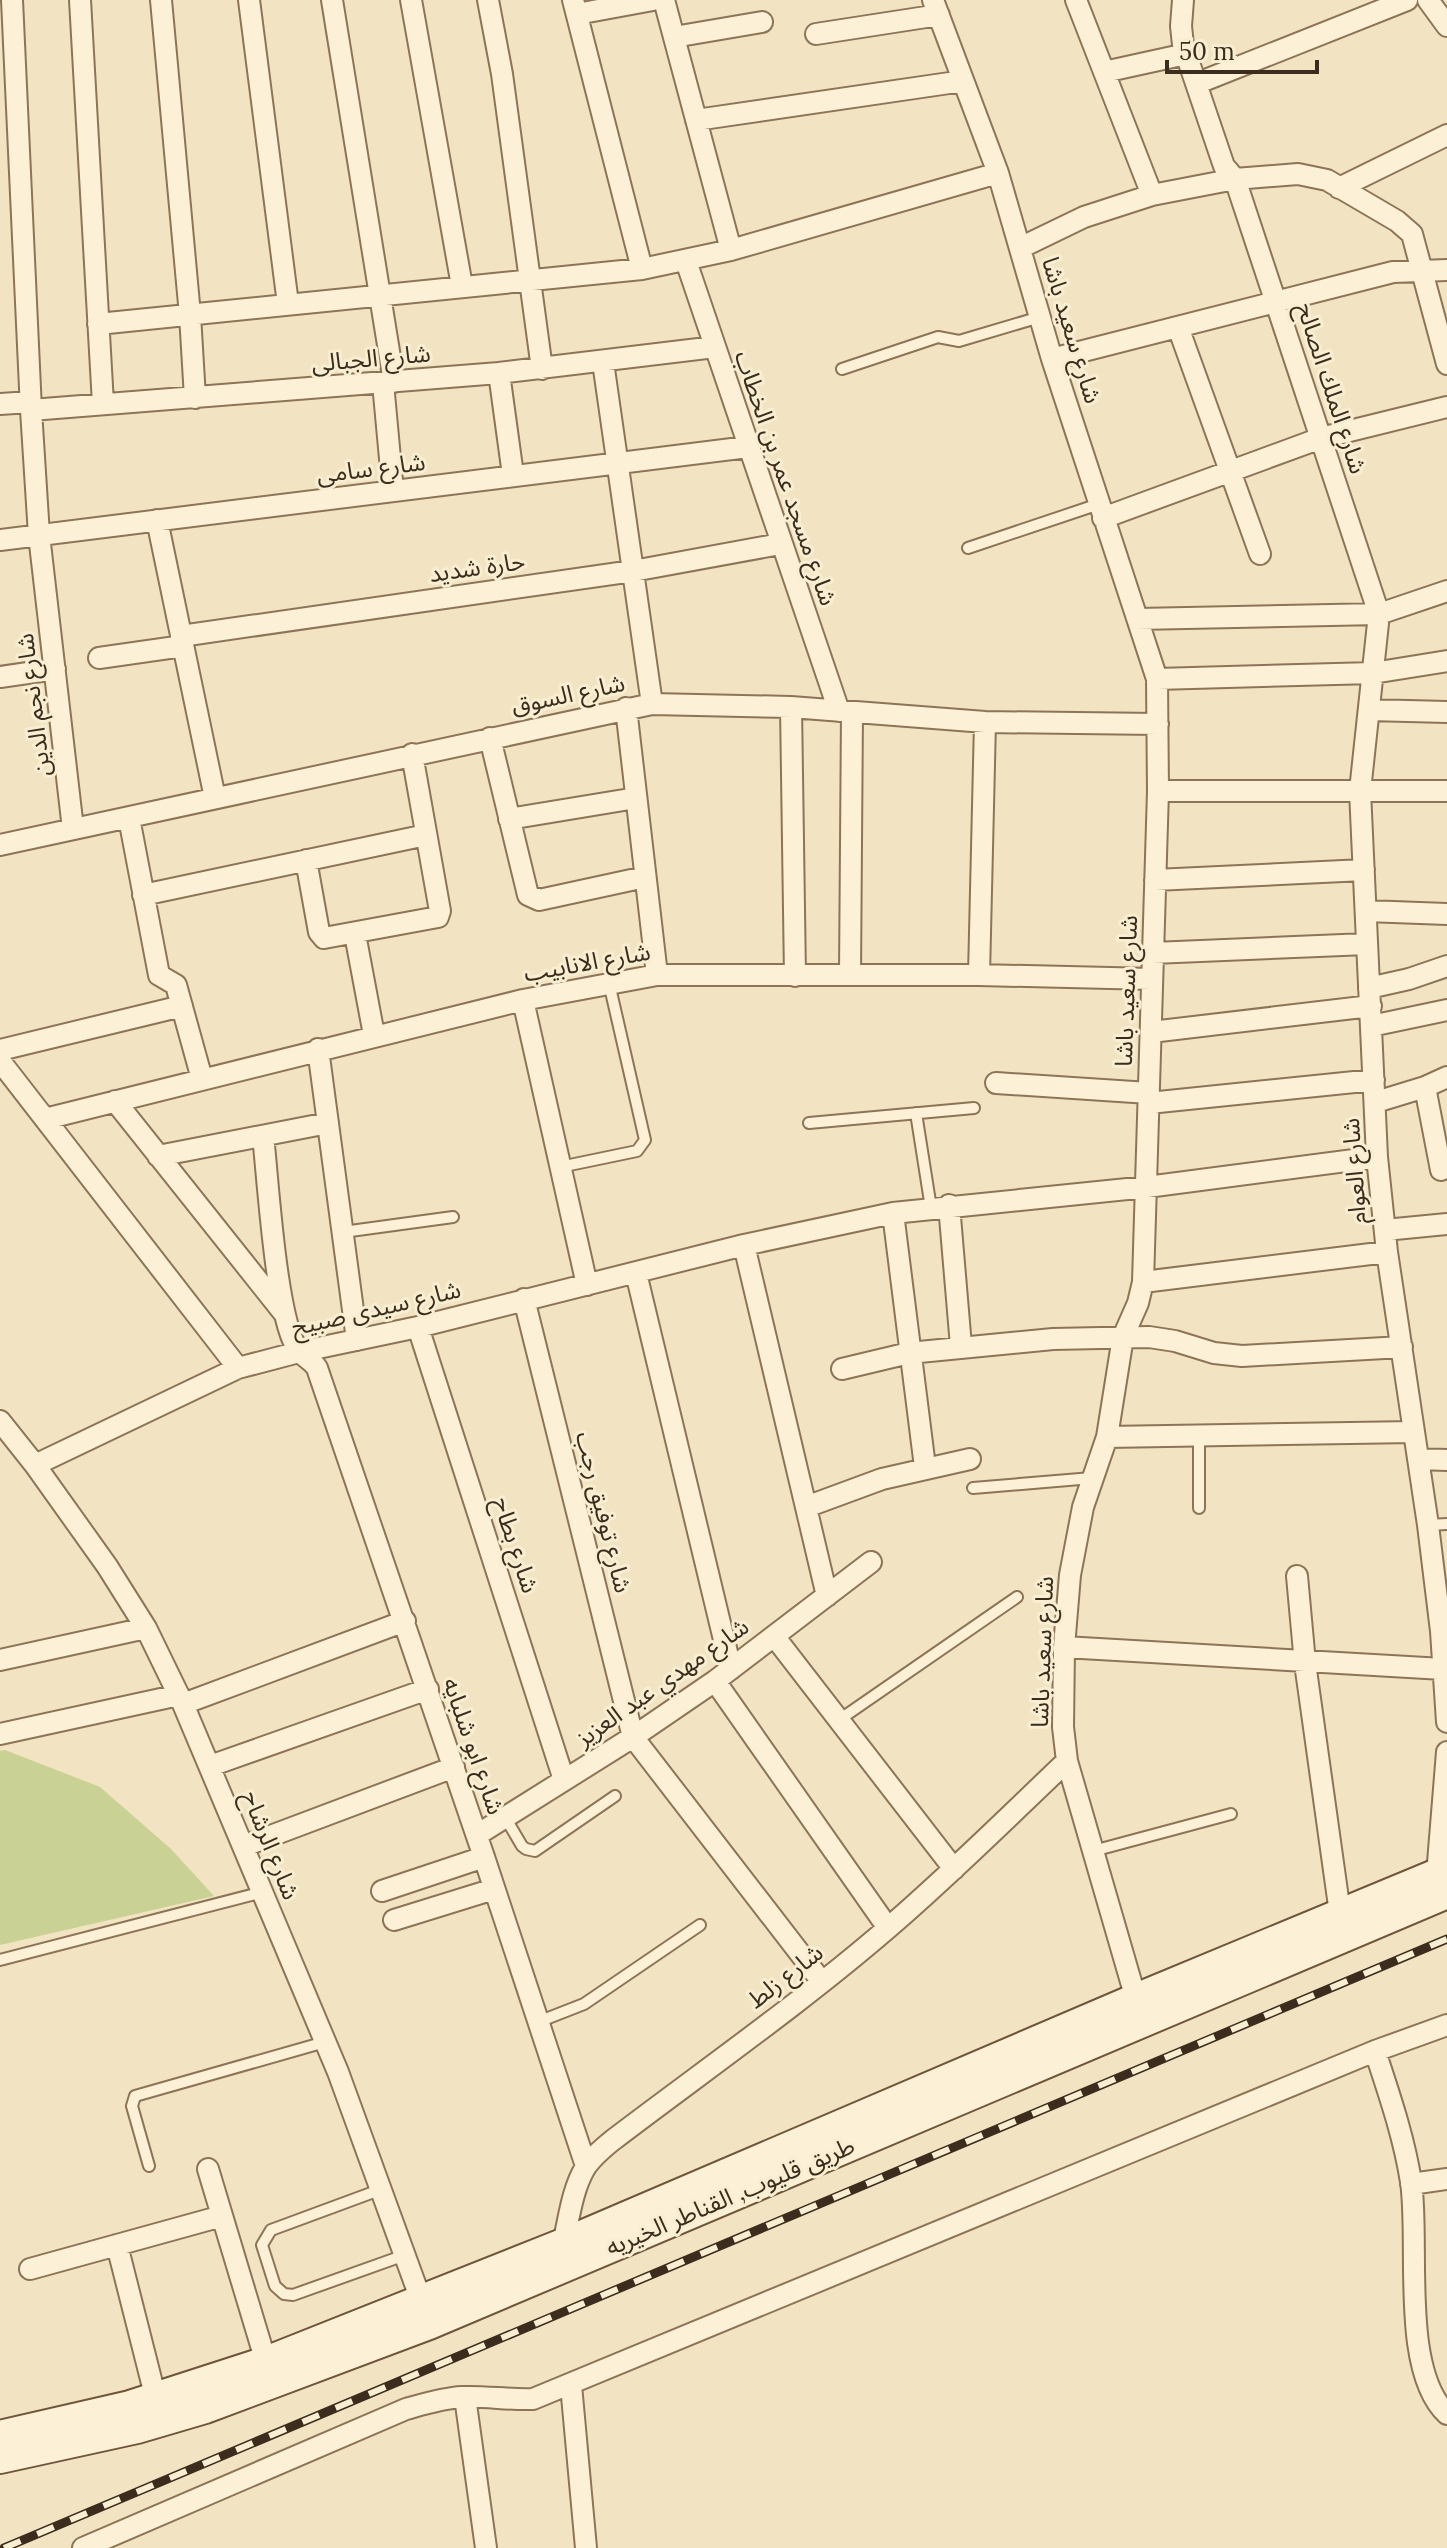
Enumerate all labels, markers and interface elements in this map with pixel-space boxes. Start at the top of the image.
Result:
scale bar [1167,24,1317,74]
text: 50 m [1179,36,1235,67]
street label: شارع سعيد باشا [1033,253,1109,408]
street label: شارع الملك الصالح [1288,299,1374,478]
street label: شارع الجبالى [310,337,432,381]
street label: شارع مسجد عمر بن الخطاب [726,346,844,610]
street label: شارع سامى [315,446,427,492]
street label: حارة شديد [427,545,527,589]
street label: شارع نجم الدين [9,631,59,778]
street label: شارع السوق [508,667,628,723]
street label: شارع سعيد باشا [1108,915,1146,1067]
street label: شارع الانابيب [521,936,653,990]
street label: شارع العوام [1335,1117,1376,1225]
street label: شارع سيدى صبيح [288,1273,464,1344]
street label: شارع توفيق رجب [567,1428,639,1596]
street label: شارع بطاح [484,1493,546,1597]
street label: شارع سعيد باشا [1024,1576,1062,1728]
street label: شارع مهدي عبد العزيز [569,1611,757,1757]
street label: شارع ابو شلبايه [434,1673,512,1819]
street label: شارع الرشاح [233,1786,307,1905]
street label: شارع زلط [741,1937,830,2017]
street label: طريق قليوب, القناطر الخيريه [601,2130,859,2262]

